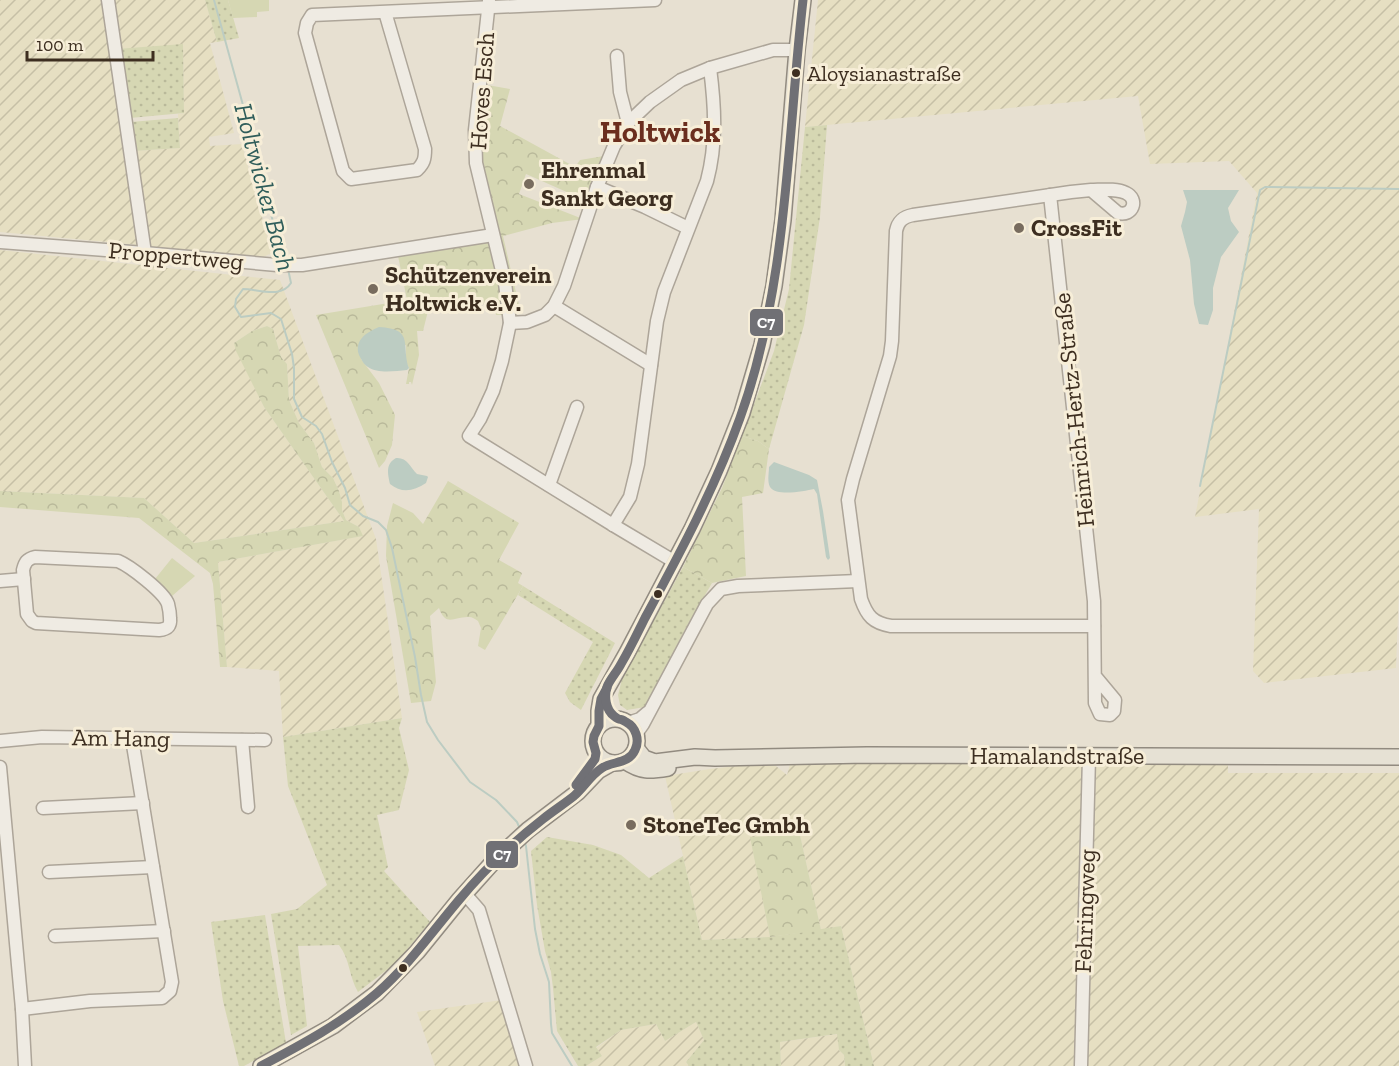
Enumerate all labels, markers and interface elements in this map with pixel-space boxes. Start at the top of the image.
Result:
scale bar [27,24,153,62]
street label: Hoves Esch [463,31,500,151]
text: 100 m [36,34,84,56]
place label: Aloysianastraße [807,60,961,87]
marker: Aloysianastraße [790,67,802,79]
water label: Holtwicker Bach [227,99,303,275]
district label: Holtwick [600,114,721,150]
place label: Ehrenmal Sankt Georg [541,155,673,212]
marker: Ehrenmal Sankt Georg [522,177,536,191]
place label: CrossFit [1031,213,1122,242]
marker: CrossFit [1012,221,1026,235]
street label: Proppertweg [107,235,245,276]
place label: Schützenverein Holtwick e.V. [385,260,551,317]
marker: Schützenverein Holtwick e.V. [366,282,380,296]
street label: Heinrich-Hertz-Straße [1047,291,1100,529]
line badge: C7 [749,308,784,337]
text: C7 [757,313,775,332]
unlabelled marker [652,588,664,600]
street label: Am Hang [72,722,170,753]
street label: Hamalandstraße [970,741,1144,770]
place label: StoneTec Gmbh [643,810,810,839]
marker: StoneTec Gmbh [624,818,638,832]
line badge: C7 [485,840,519,869]
text: C7 [493,845,511,864]
street label: Fehringweg [1068,849,1101,973]
unlabelled marker [397,962,409,974]

